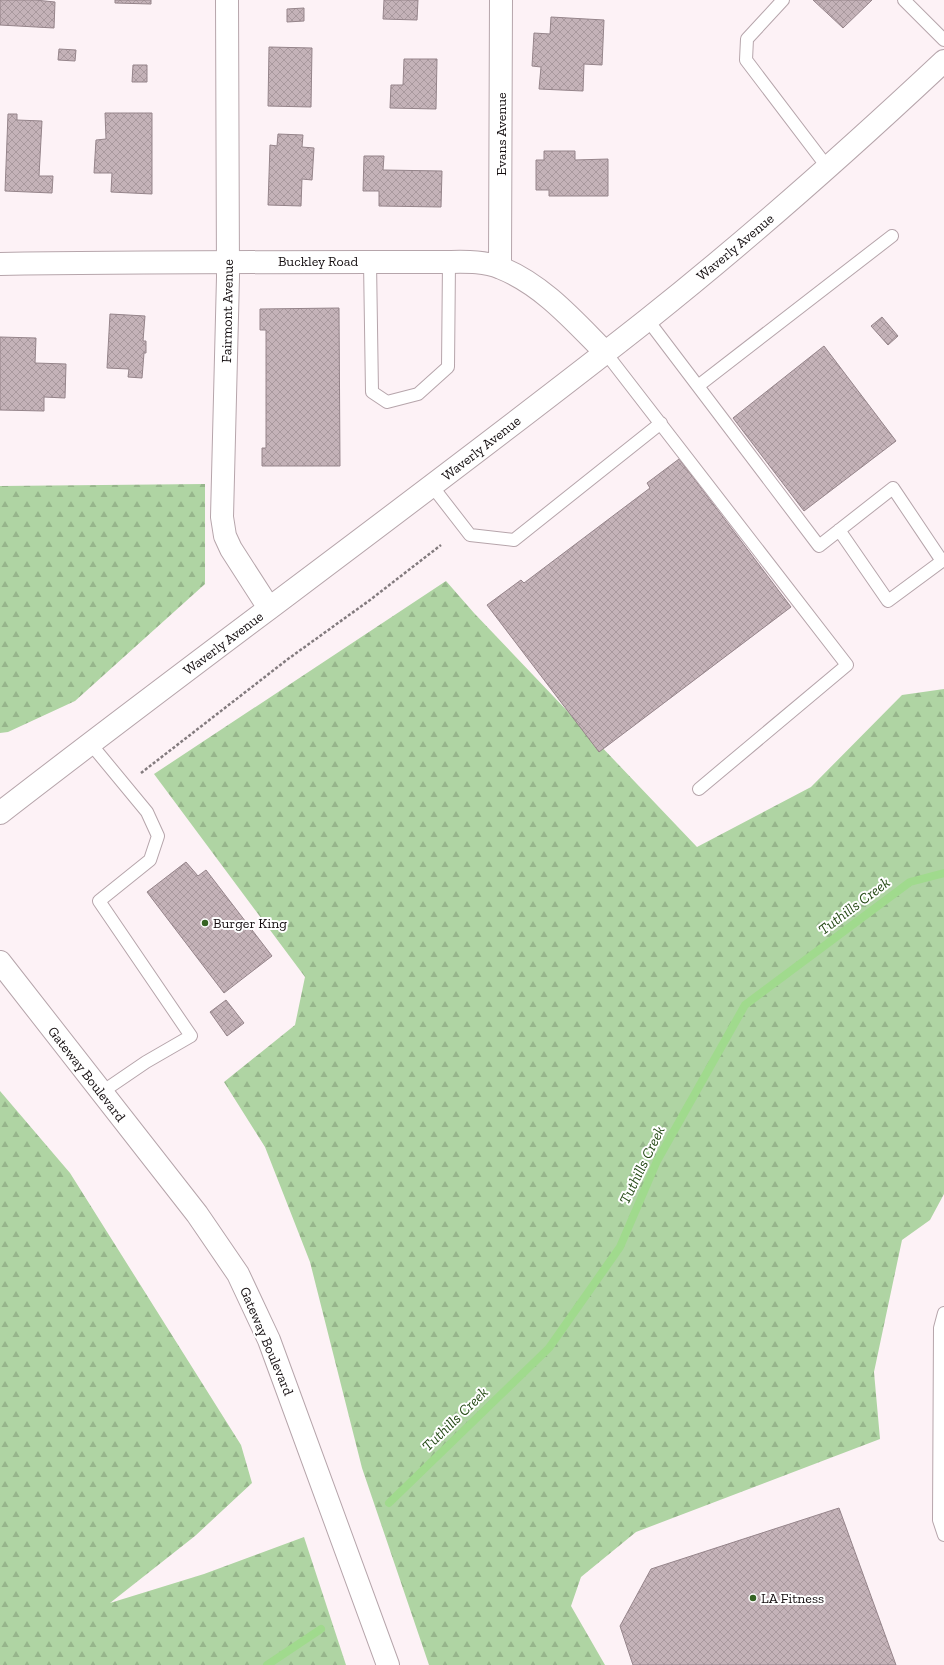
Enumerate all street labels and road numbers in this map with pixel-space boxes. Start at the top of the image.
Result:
street label: Evans Avenue [493,92,510,176]
street label: Waverly Avenue [693,210,778,285]
street label: Buckley Road [278,253,358,270]
street label: Fairmont Avenue [218,259,237,363]
street label: Waverly Avenue [438,412,525,485]
street label: Waverly Avenue [180,608,267,679]
street label: Gateway Boulevard [44,1023,129,1126]
street label: Gateway Boulevard [236,1284,297,1398]

